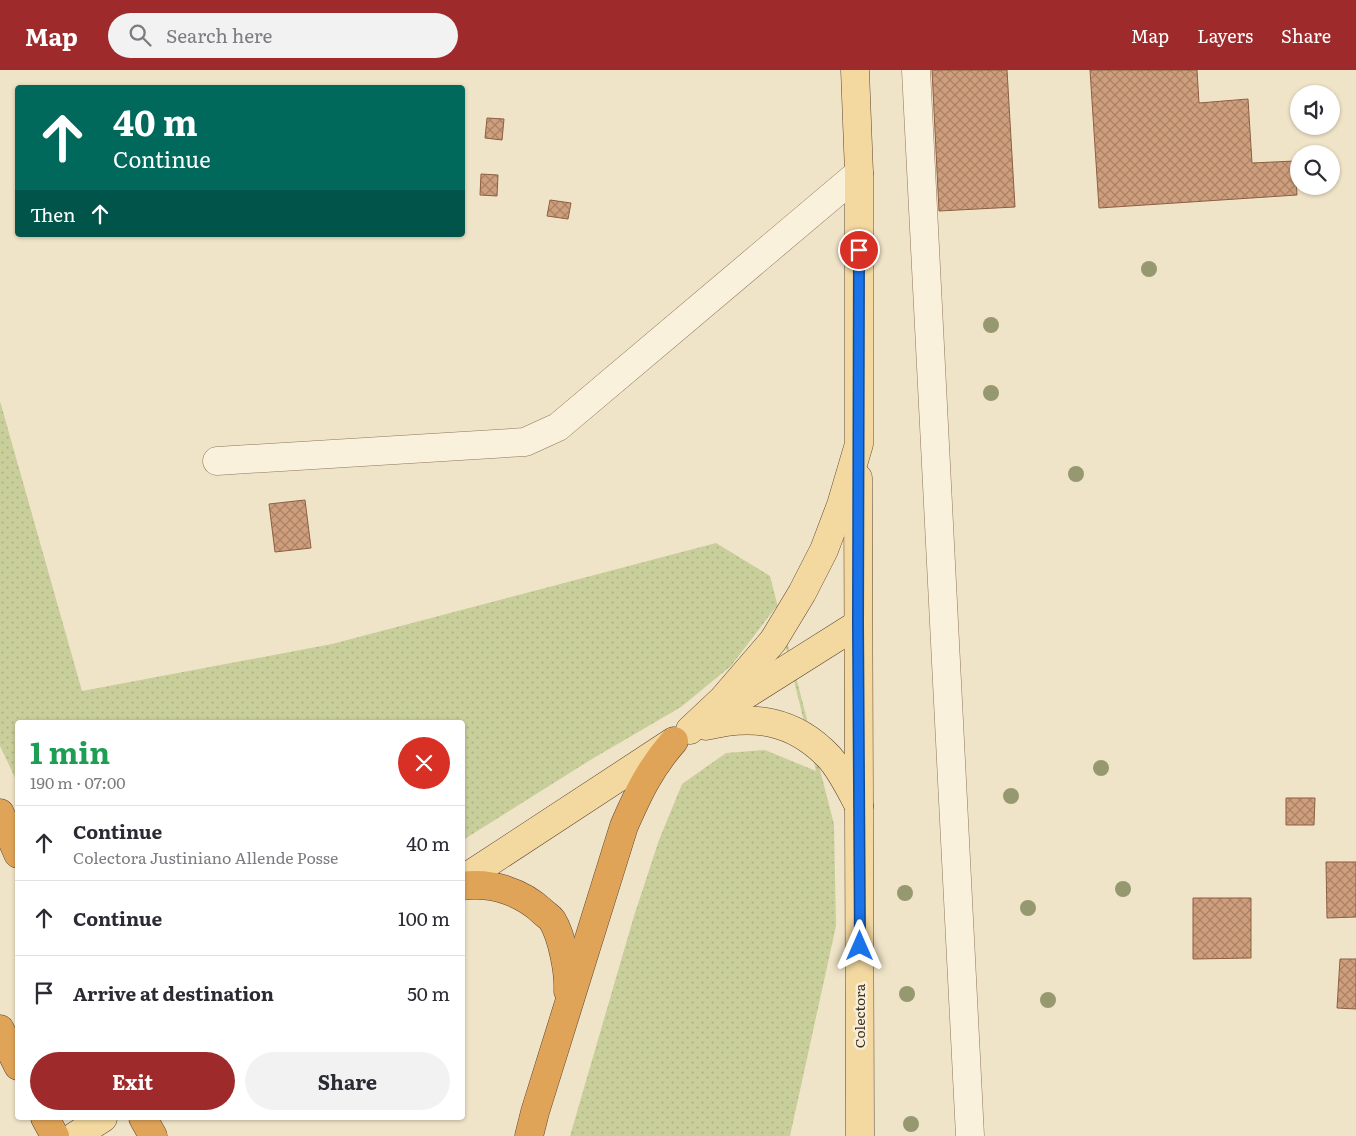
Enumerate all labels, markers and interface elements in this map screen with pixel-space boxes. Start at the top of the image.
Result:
search box [108,13,458,58]
text: Map [25,18,78,53]
icon: search [126,21,154,49]
text: Search here [166,21,272,49]
text: Map [1131,22,1169,49]
text: Layers [1197,22,1253,49]
text: Share [1281,22,1331,49]
map controls [1290,85,1340,195]
button: sound [1290,85,1340,135]
text: 40 m [113,95,198,147]
icon: ahead [30,105,95,170]
text: Continue [113,142,211,175]
button: search [1290,145,1340,195]
text: Then [30,200,76,228]
icon: ahead [86,200,114,228]
pin [838,229,880,271]
icon: arrive [845,236,873,264]
text: 1 min [30,729,110,773]
button: close [398,737,450,789]
text: 190 m · 07:00 [30,770,125,794]
text: Continue [73,817,162,845]
icon: ahead [30,829,58,857]
text: 40 m [406,829,450,857]
text: Colectora Justiniano Allende Posse [73,845,338,869]
icon: ahead [30,904,58,932]
text: Continue [73,904,162,932]
text: 100 m [398,904,450,932]
position arrow [833,919,885,971]
icon: arrive [30,979,58,1007]
text: Arrive at destination [73,979,274,1007]
text: 50 m [407,979,450,1007]
street label: Colectora [849,983,869,1048]
button: Exit [30,1052,235,1110]
button: Share [245,1052,450,1110]

